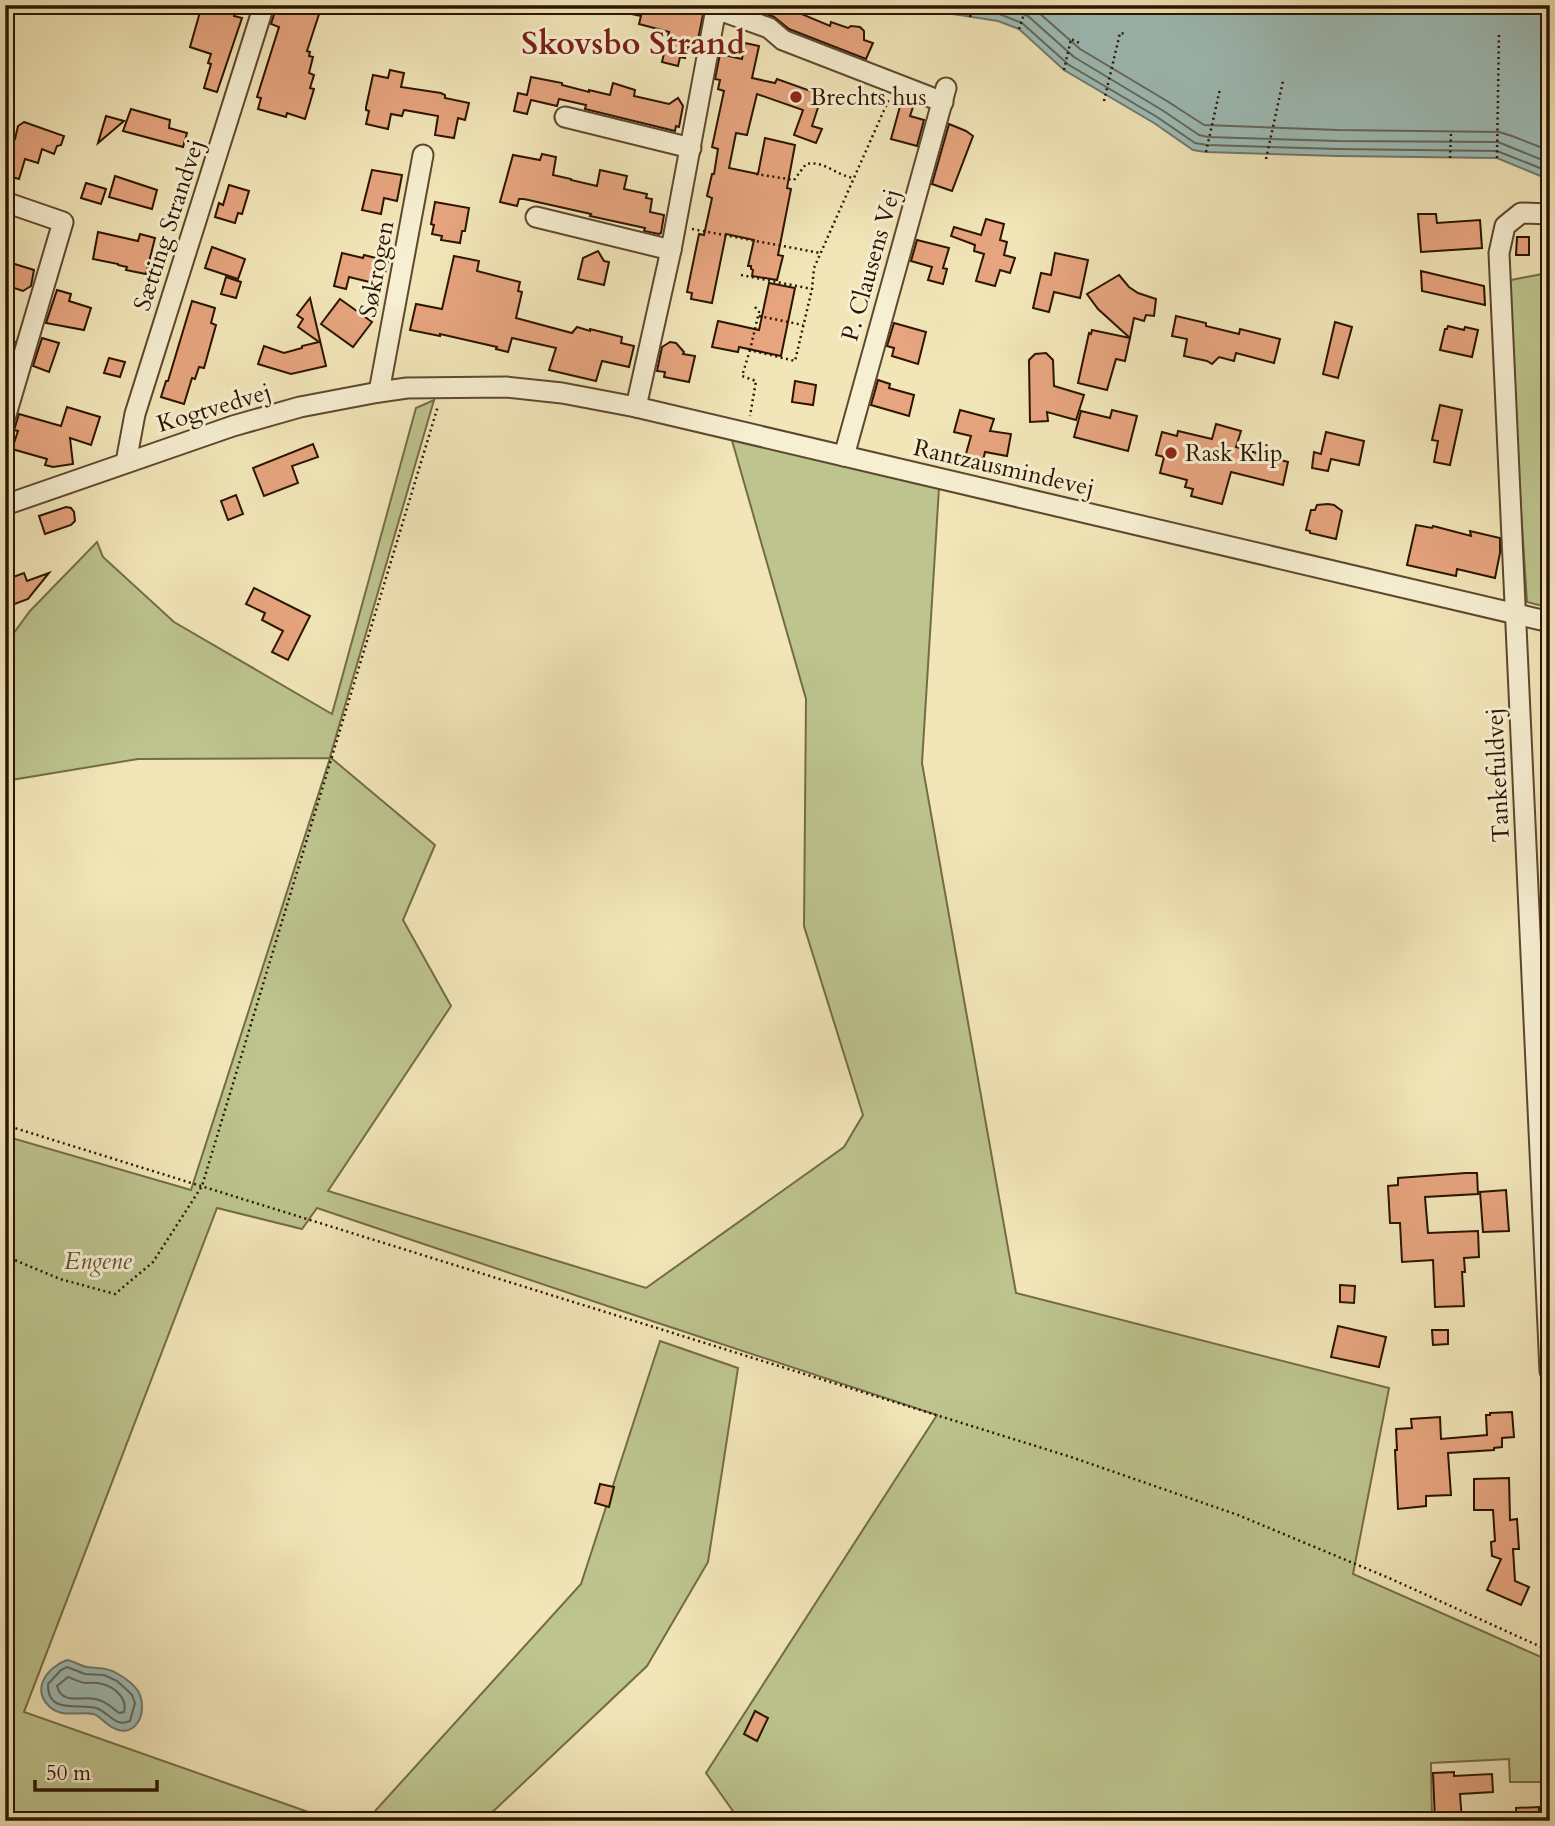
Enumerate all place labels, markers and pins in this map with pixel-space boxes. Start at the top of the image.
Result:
place label: Brechts hus [810,81,927,114]
marker: Brechts hus [788,89,804,105]
place label: Rask Klip [1185,437,1283,470]
marker: Rask Klip [1163,445,1179,461]

